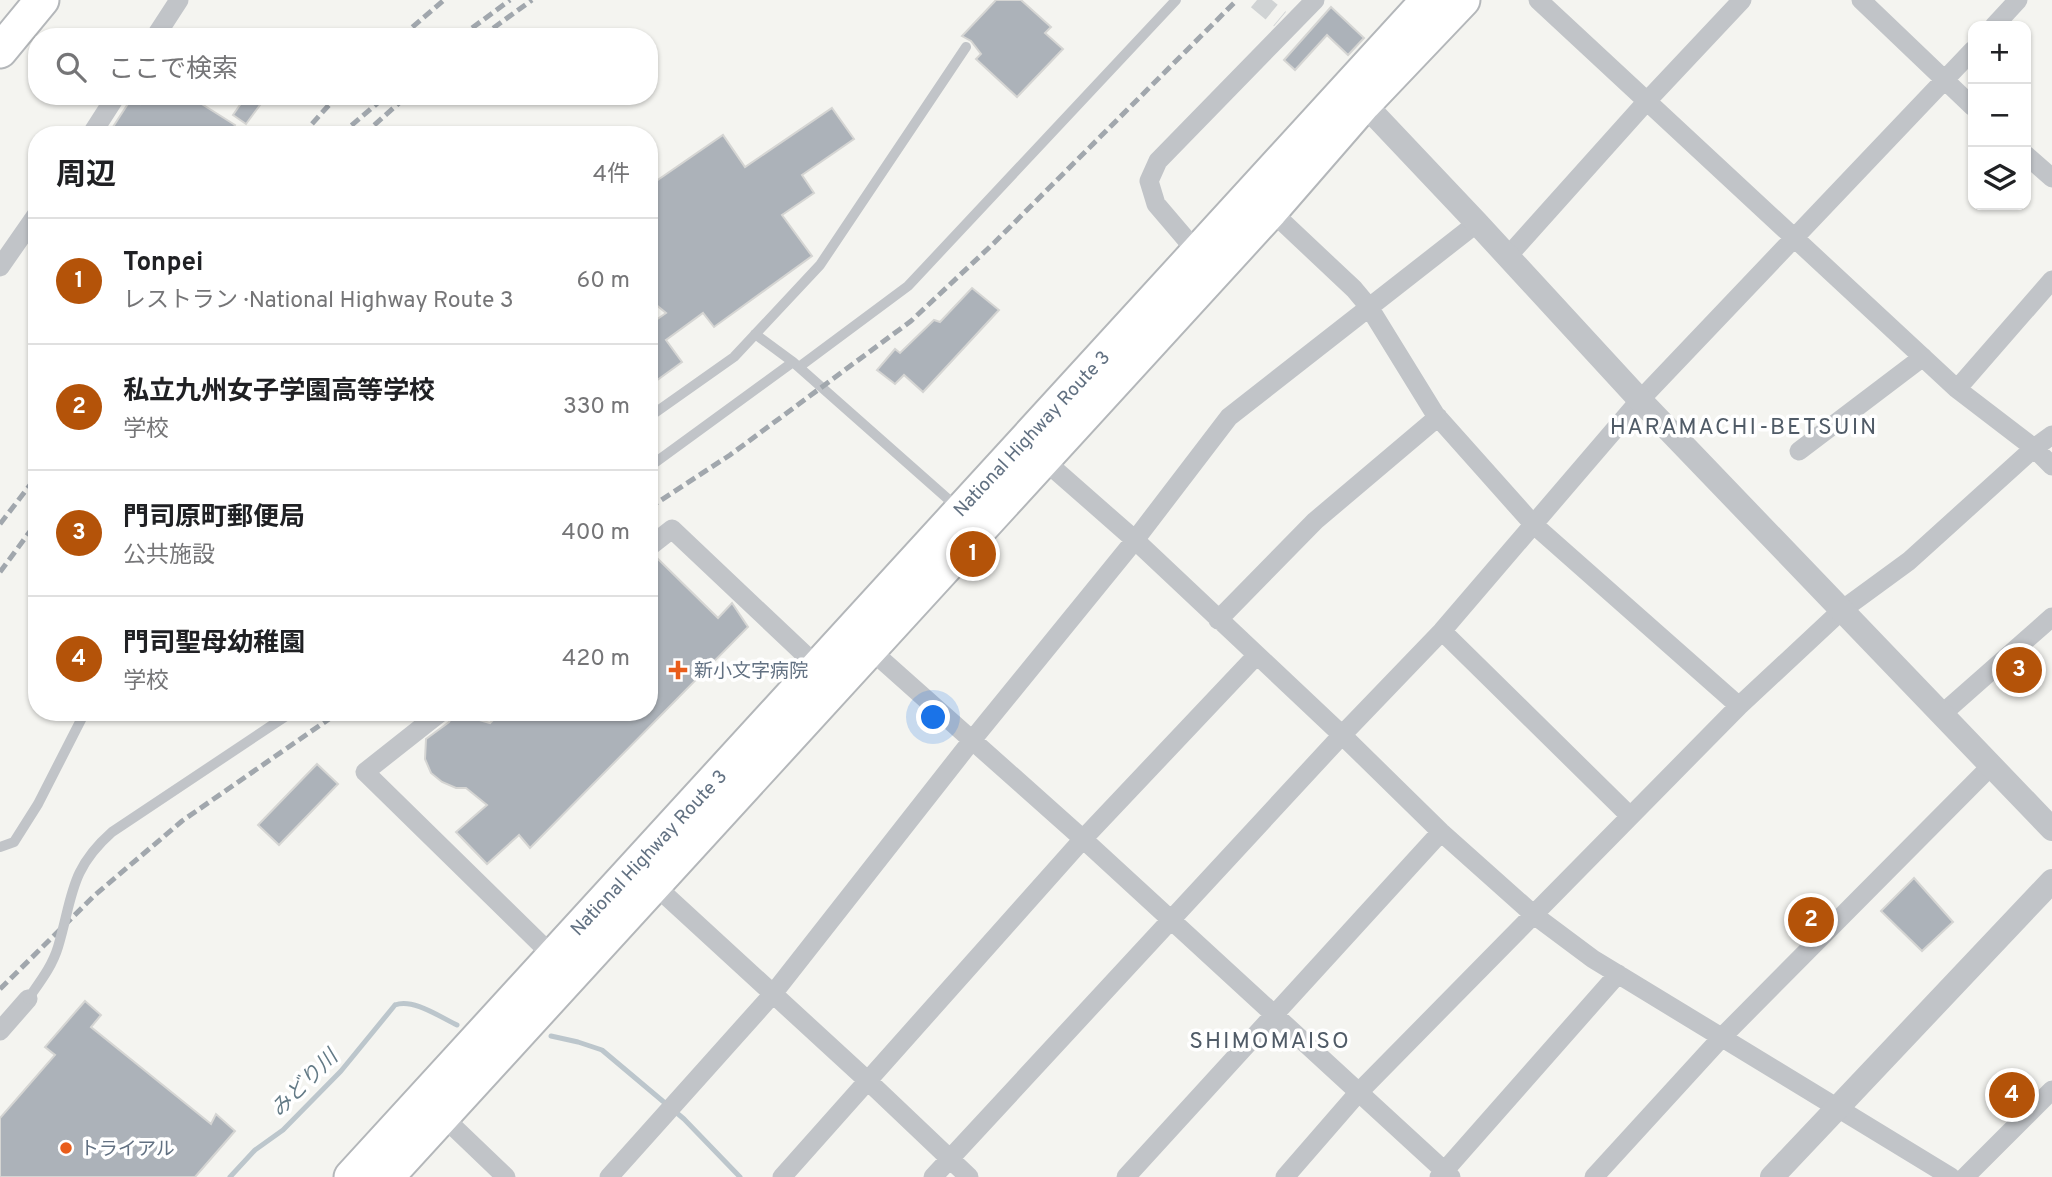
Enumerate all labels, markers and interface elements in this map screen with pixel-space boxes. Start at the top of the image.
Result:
map controls [1968,21,2031,210]
button: + [1968,21,2031,84]
search box [28,28,658,105]
icon: search [52,48,90,86]
text: ここで検索 [108,54,238,87]
button: − [1968,84,2031,147]
button: layers [1968,147,2031,210]
text: 周辺 [56,158,116,195]
text: 4件 [593,161,630,190]
text: Tonpei [123,247,203,280]
text: 1 [74,267,84,296]
text: 60 m [577,267,630,296]
text: レストラン · National Highway Route 3 [123,287,514,316]
street label: National Highway Route 3 [949,346,1116,523]
text: 私立九州女子学園高等学校 [123,376,435,409]
text: 2 [72,393,86,422]
text: 330 m [563,393,630,422]
district label: HARAMACHI-BETSUIN [1610,414,1878,443]
text: 学校 [123,416,169,445]
text: 門司原町郵便局 [123,502,305,535]
text: 3 [72,519,86,548]
text: 400 m [561,519,630,548]
pin: 1 [950,528,996,580]
text: 公共施設 [123,542,215,571]
text: 門司聖母幼稚園 [123,628,305,661]
pin: 3 [1996,644,2042,696]
text: 4 [72,645,86,674]
text: 420 m [562,645,630,674]
marker: 新小文字病院 [668,660,688,680]
place label: 新小文字病院 [694,660,808,684]
text: 学校 [123,668,169,697]
your location [916,700,950,734]
street label: National Highway Route 3 [566,765,733,942]
pin: 2 [1788,894,1834,946]
district label: SHIMOMAISO [1189,1028,1351,1057]
water label: みどり川 [266,1043,346,1123]
pin: 4 [1989,1069,2035,1121]
place label: トライアル [80,1138,175,1162]
marker: トライアル [58,1140,74,1156]

